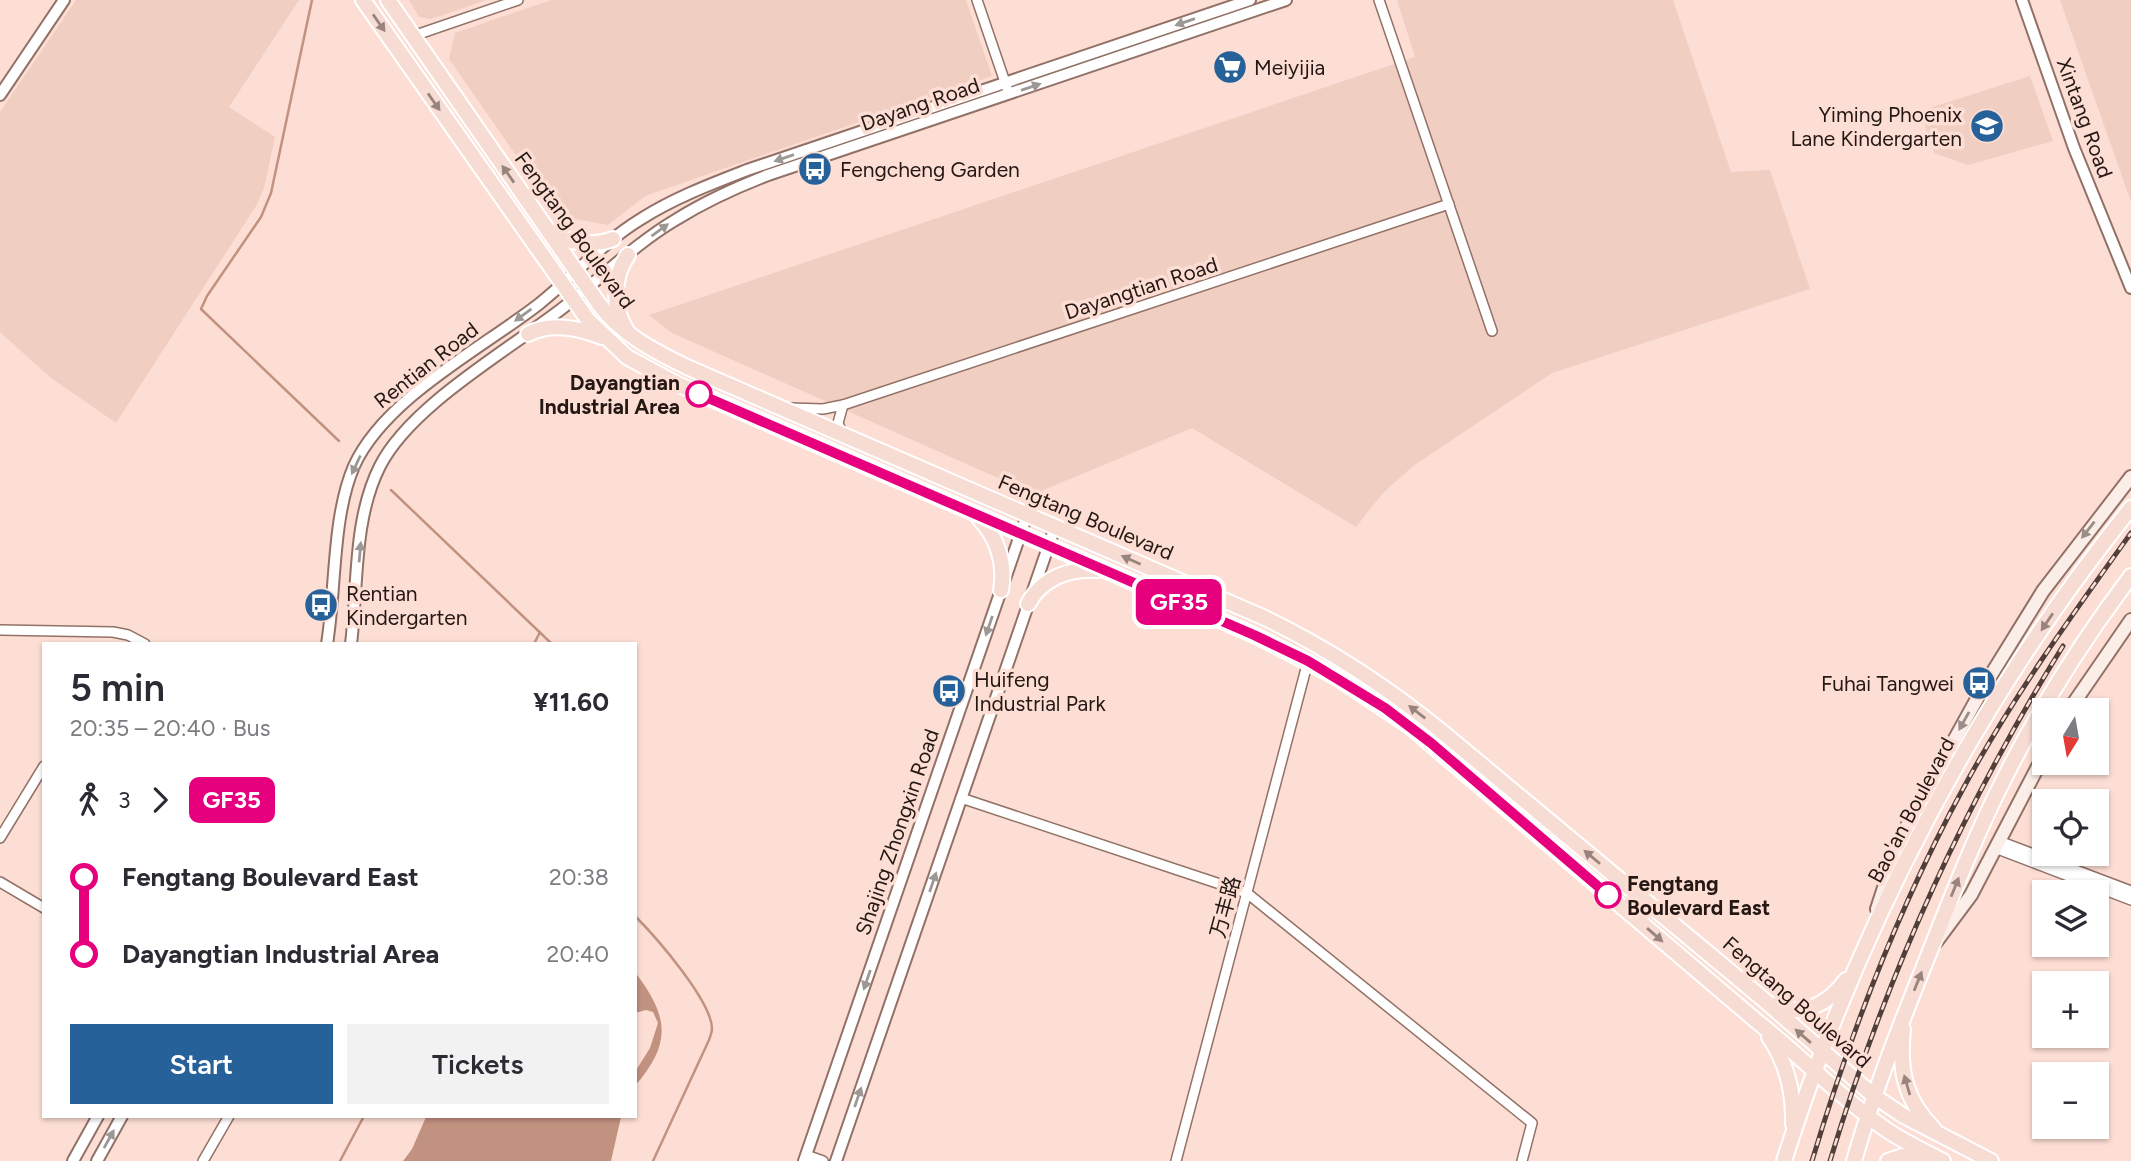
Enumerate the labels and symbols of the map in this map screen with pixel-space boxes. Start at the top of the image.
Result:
one-way arrow [372,14,386,32]
one-way arrow [1174,17,1195,28]
supermarket icon: Meiyijia [1211,48,1249,86]
place label: Meiyijia [1254,55,1325,80]
street label: Xintang Road [2052,55,2118,181]
street label: Dayang Road [857,72,983,136]
one-way arrow [1021,81,1042,92]
one-way arrow [427,93,441,111]
place label: Yiming Phoenix Lane Kindergarten [1791,102,1962,151]
school or university icon: Yiming Phoenix Lane Kindergarten [1968,107,2006,145]
street label: Fengtang Boulevard [510,147,640,313]
bus stop icon: Fengcheng Garden [796,150,834,188]
one-way arrow [773,153,794,163]
place label: Fengcheng Garden [840,157,1020,182]
one-way arrow [501,165,515,183]
one-way arrow [651,223,669,237]
street label: Dayangtian Road [1061,251,1221,325]
one-way arrow [515,308,533,323]
street label: Rentian Road [369,317,483,413]
place label: Dayangtian Industrial Area [539,370,680,419]
marker: Dayangtian Industrial Area [686,381,712,407]
one-way arrow [350,455,362,475]
street label: Fengtang Boulevard [995,469,1177,565]
one-way arrow [2081,521,2096,539]
one-way arrow [355,540,366,562]
one-way arrow [1121,554,1141,566]
line badge: GF35 [1130,579,1228,625]
place label: Rentian Kindergarten [346,581,467,630]
bus stop icon: Rentian Kindergarten [302,586,340,624]
one-way arrow [2040,613,2054,631]
one-way arrow [983,615,994,636]
bus stop icon: Fuhai Tangwei [1960,664,1998,702]
place label: Huifeng Industrial Park [974,667,1106,716]
place label: Fuhai Tangwei [1821,671,1954,696]
bus stop icon: Huifeng Industrial Park [930,672,968,710]
north arrow [2032,698,2109,775]
one-way arrow [1409,704,1427,719]
one-way arrow [1959,711,1971,731]
street label: Shajing Zhongxin Road [850,726,944,938]
street label: Bao'an Boulevard [1862,733,1960,887]
one-way arrow [1584,850,1601,865]
one-way arrow [928,871,939,892]
place label: Fengtang Boulevard East [1627,871,1770,920]
street label: 万丰路 [1205,873,1245,941]
one-way arrow [1950,877,1961,898]
marker: Fengtang Boulevard East [1595,882,1621,908]
one-way arrow [1647,927,1664,942]
street label: Fengtang Boulevard [1718,931,1876,1073]
one-way arrow [861,969,872,990]
one-way arrow [1912,971,1923,992]
one-way arrow [1795,1029,1812,1044]
one-way arrow [1901,1074,1911,1095]
one-way arrow [853,1086,864,1107]
one-way arrow [103,1129,115,1148]

